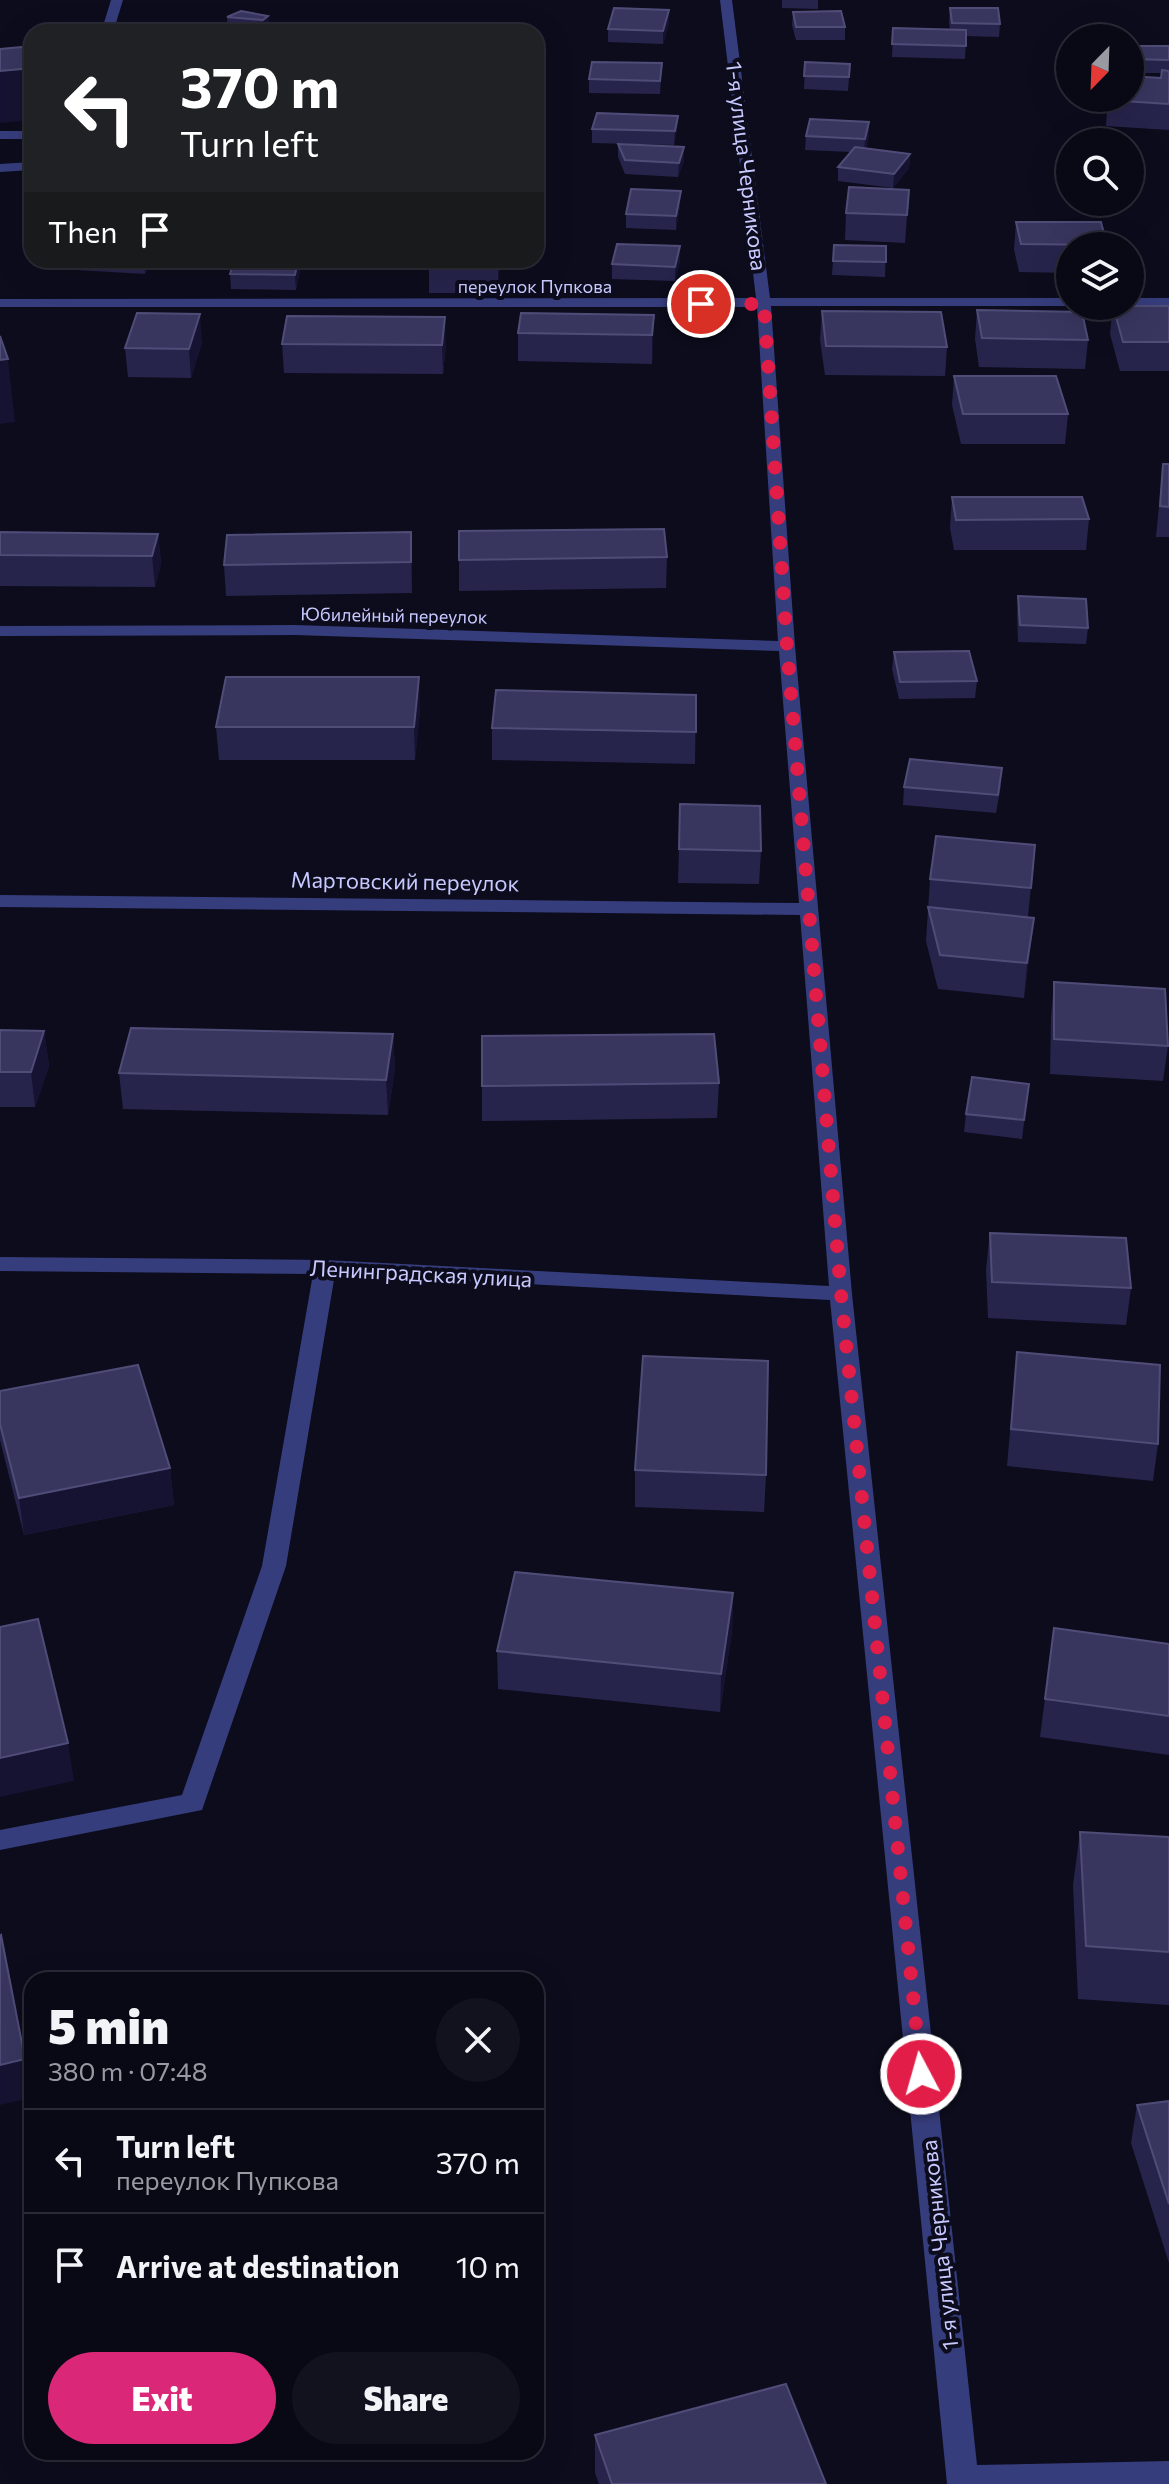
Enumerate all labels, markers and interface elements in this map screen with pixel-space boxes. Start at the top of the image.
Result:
north arrow [1056,24,1144,112]
map controls [1056,24,1144,320]
text: 370 m [180,51,339,120]
icon: left [48,56,152,160]
street label: 1-я улица Черникова [721,60,773,272]
text: Turn left [180,120,319,164]
button: search [1056,128,1144,216]
icon: arrive [133,208,177,252]
text: Then [48,212,117,249]
button: layers [1056,232,1144,320]
pin [667,270,735,338]
street label: переулок Пупкова [458,275,612,297]
icon: arrive [679,282,723,326]
street label: Юбилейный переулок [300,602,488,628]
street label: Мартовский переулок [290,866,520,896]
street label: Ленинградская улица [309,1254,533,1292]
text: 5 min [48,1995,169,2054]
button: close [436,1998,520,2082]
position arrow [879,2032,963,2116]
text: 380 m · 07:48 [48,2055,207,2086]
text: Turn left [116,2127,235,2164]
icon: left [48,2139,92,2183]
street label: 1-я улица Черникова [915,2139,963,2351]
text: 370 m [436,2143,520,2180]
text: переулок Пупкова [116,2164,339,2195]
icon: arrive [48,2243,92,2287]
text: Arrive at destination [116,2247,400,2284]
text: 10 m [456,2247,520,2284]
button: Exit [48,2352,276,2444]
button: Share [292,2352,520,2444]

